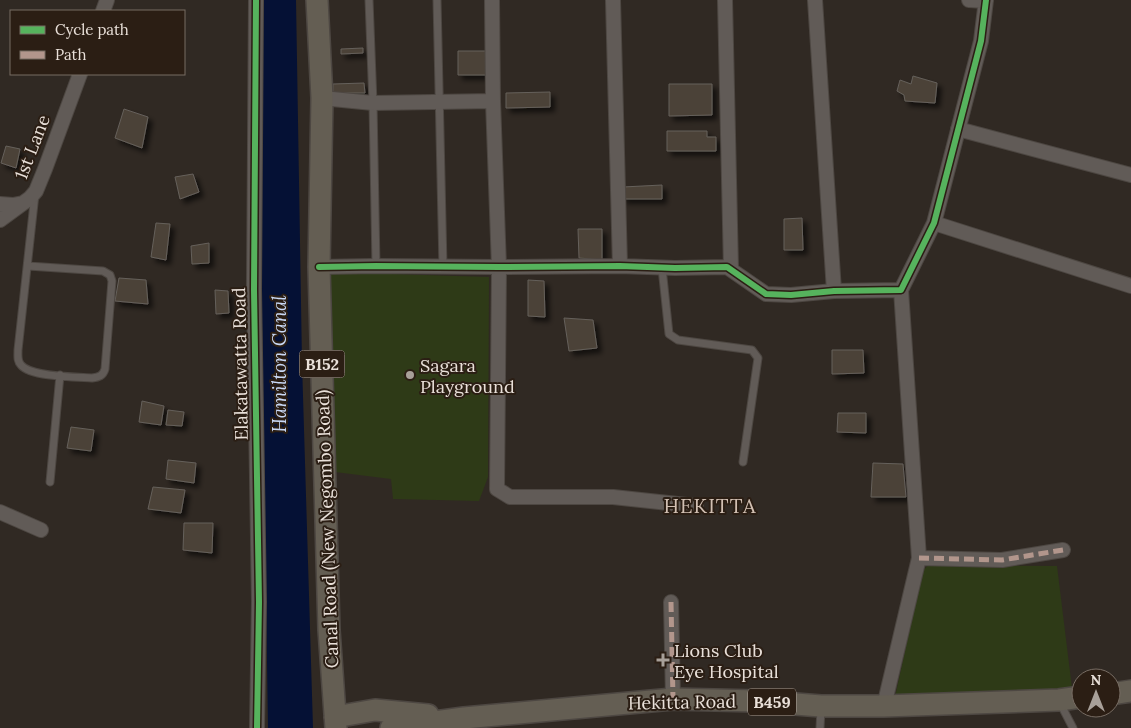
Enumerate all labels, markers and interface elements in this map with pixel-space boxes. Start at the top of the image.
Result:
legend [10,10,185,75]
text: Cycle path [55,20,129,39]
text: Path [55,45,86,64]
street label: 1st Lane [9,111,55,183]
street label: Elakatawatta Road [227,287,253,441]
water label: Hamilton Canal [267,295,291,433]
road number: B152 [300,350,344,378]
place label: Sagara Playground [420,354,515,398]
marker: Sagara Playground [404,369,416,381]
street label: Canal Road (New Negombo Road) [311,389,343,669]
district label: HEKITTA [663,493,757,518]
place label: Lions Club Eye Hospital [674,639,779,683]
marker: Lions Club Eye Hospital [656,653,670,667]
north arrow [1071,668,1121,718]
text: N [1091,671,1102,689]
road number: B459 [748,689,796,716]
street label: Hekitta Road [628,690,737,714]

